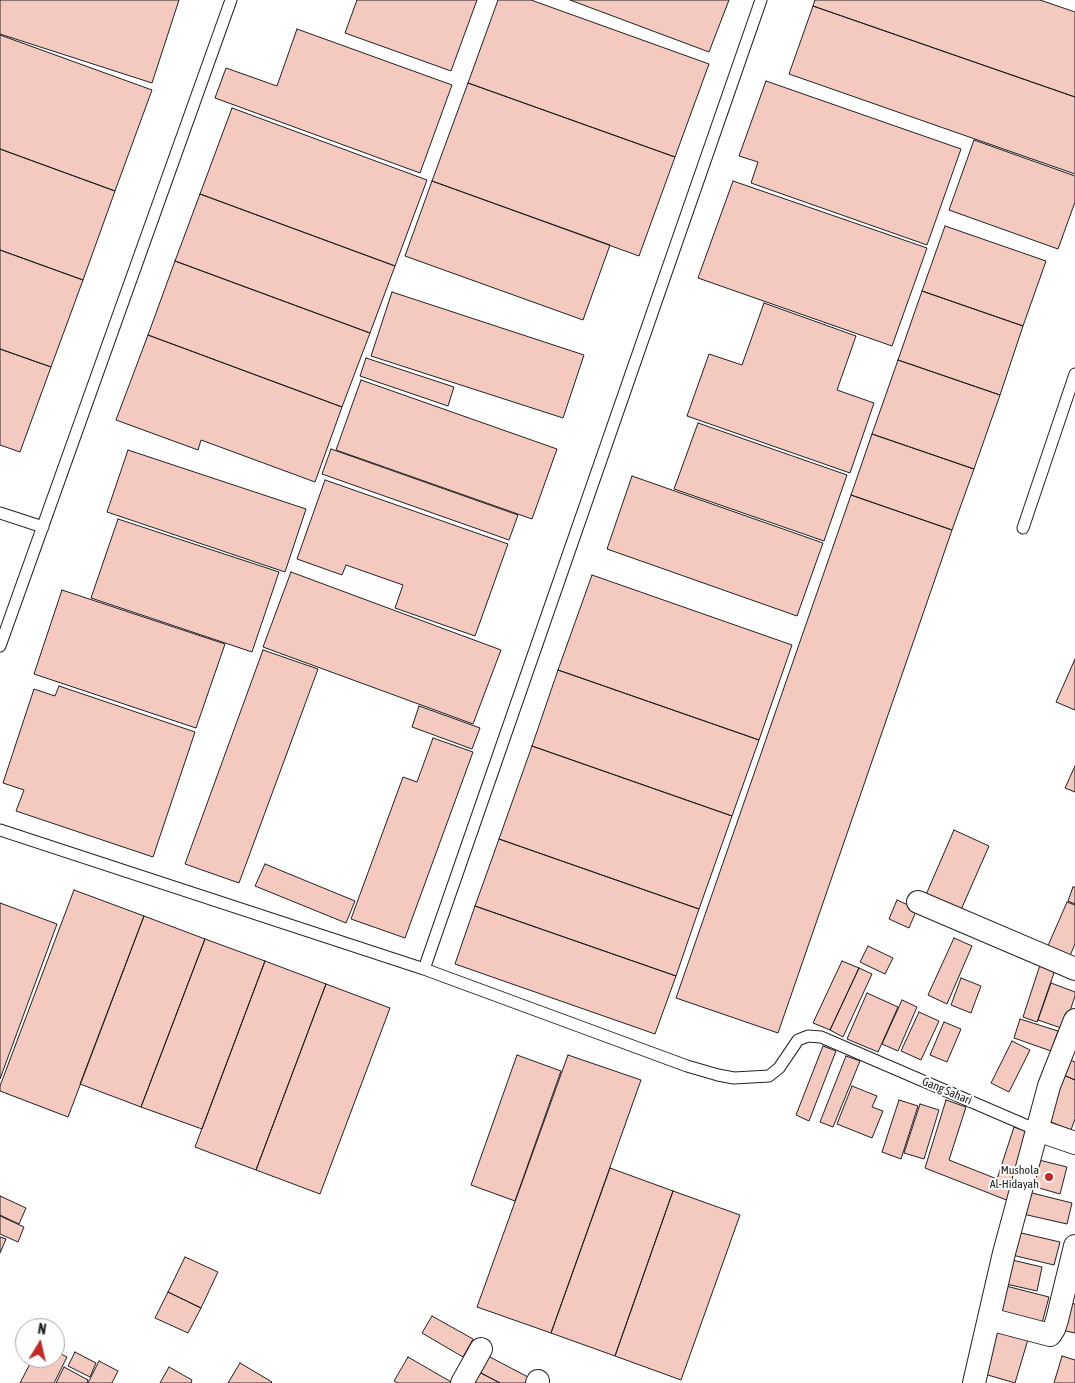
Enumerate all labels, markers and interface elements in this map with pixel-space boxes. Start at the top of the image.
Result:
street label: Gang Sahari [920,1074,974,1108]
place label: Mushola Al-Hidayah [990,1163,1039,1191]
marker: Mushola Al-Hidayah [1043,1171,1055,1183]
north arrow [15,1318,65,1368]
text: N [37,1321,48,1338]

